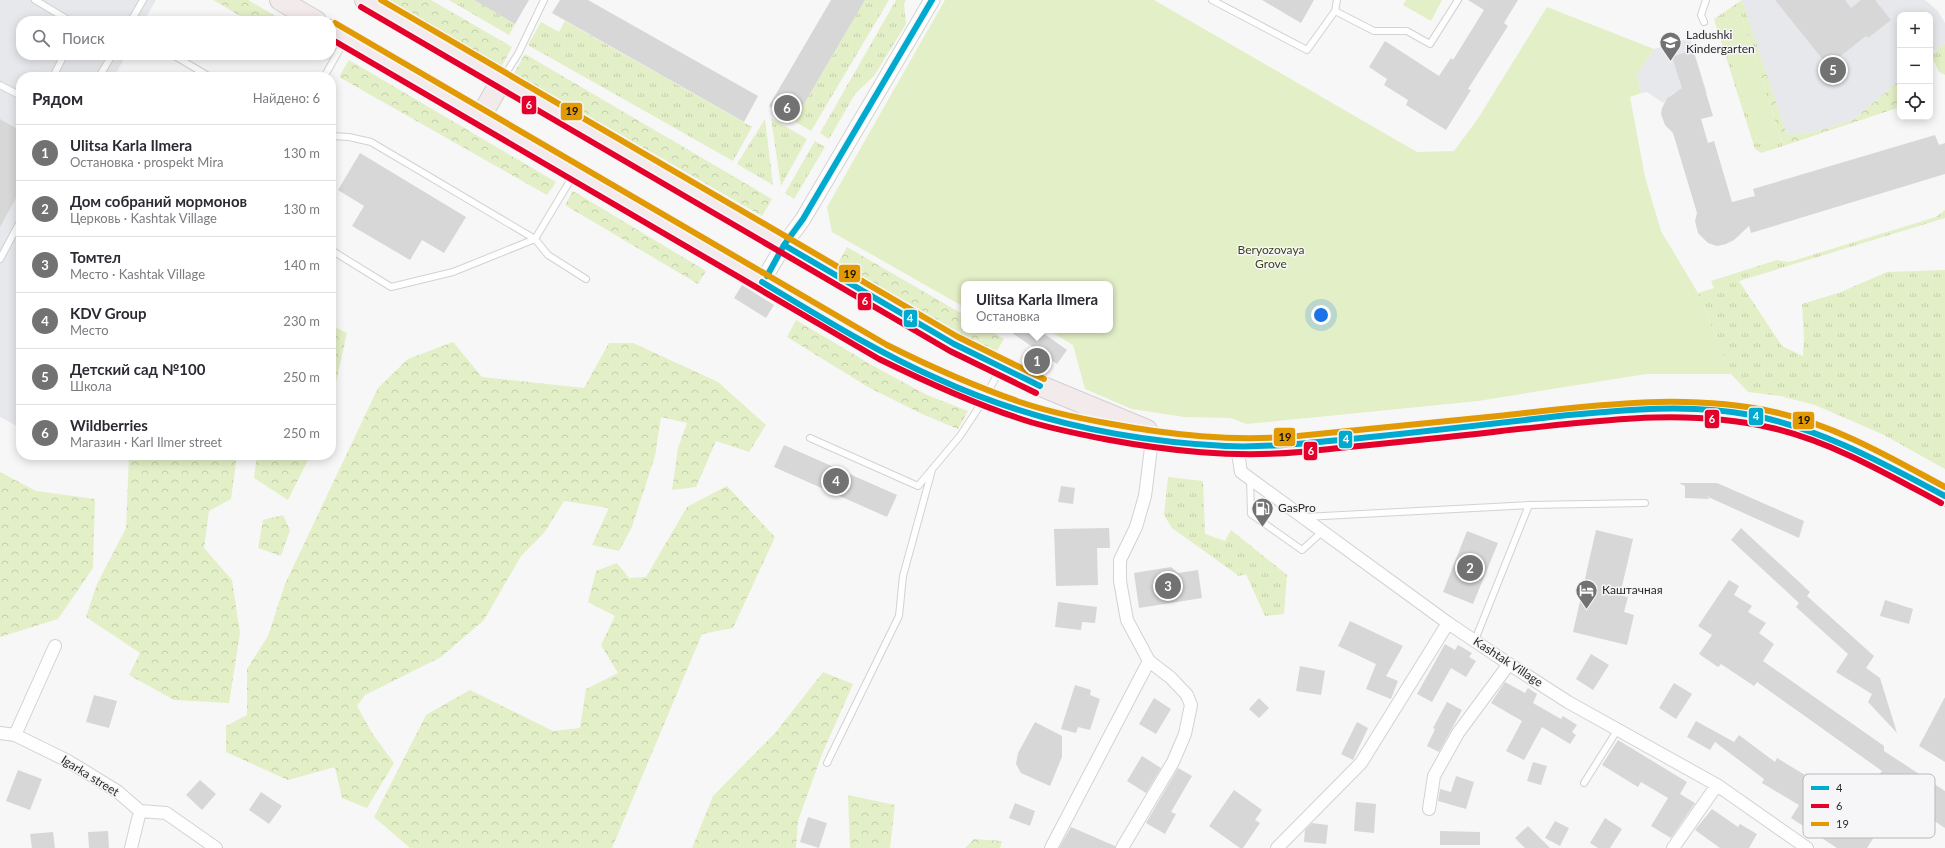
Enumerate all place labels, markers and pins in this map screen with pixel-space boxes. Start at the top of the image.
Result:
place label: Ladushki Kindergarten [1686,27,1755,56]
school or university icon: Ladushki Kindergarten [1658,29,1684,62]
pin: 5 [1820,55,1846,85]
pin: 6 [774,93,800,123]
pin: 1 [1024,346,1050,376]
pin: 4 [823,466,849,496]
fuel station icon: GasPro [1250,495,1276,528]
place label: GasPro [1278,500,1316,515]
pin: 2 [1457,553,1483,583]
pin: 3 [1155,571,1181,601]
hotel icon: Каштачная [1574,577,1600,610]
place label: Каштачная [1602,582,1663,597]

